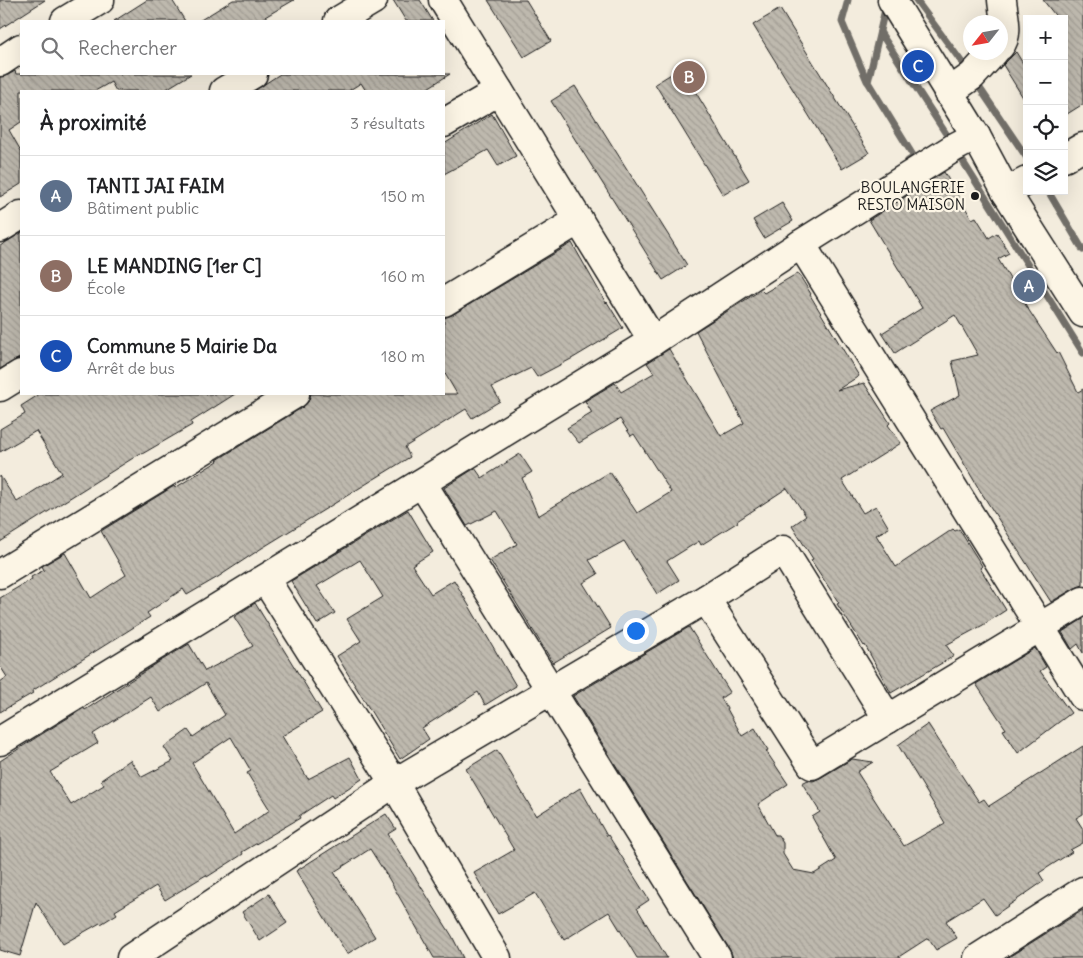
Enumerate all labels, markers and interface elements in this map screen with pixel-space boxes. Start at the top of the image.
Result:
north arrow [963,15,1008,60]
map controls [1023,15,1068,195]
button: + [1023,15,1068,60]
search box [20,20,445,75]
icon: search [38,34,66,62]
text: Rechercher [78,36,177,60]
pin: C [902,47,934,85]
pin: B [673,58,705,96]
button: − [1023,60,1068,105]
button: locate [1023,105,1068,150]
text: À proximité [40,109,147,136]
text: 3 résultats [350,113,425,133]
button: layers [1023,150,1068,195]
text: TANTI JAI FAIM [87,174,225,198]
place label: BOULANGERIE RESTO MAISON [857,178,965,214]
text: A [51,186,61,206]
text: 150 m [381,186,425,206]
marker: BOULANGERIE RESTO MAISON [969,190,981,202]
text: Bâtiment public [87,198,199,218]
text: LE MANDING [1er C] [87,254,262,278]
text: B [51,266,61,286]
text: 160 m [381,266,425,286]
pin: A [1013,267,1045,305]
text: École [87,278,125,298]
text: Commune 5 Mairie Da [87,334,277,358]
text: C [51,346,61,366]
text: 180 m [381,346,425,366]
text: Arrêt de bus [87,358,175,378]
your location [623,618,649,644]

